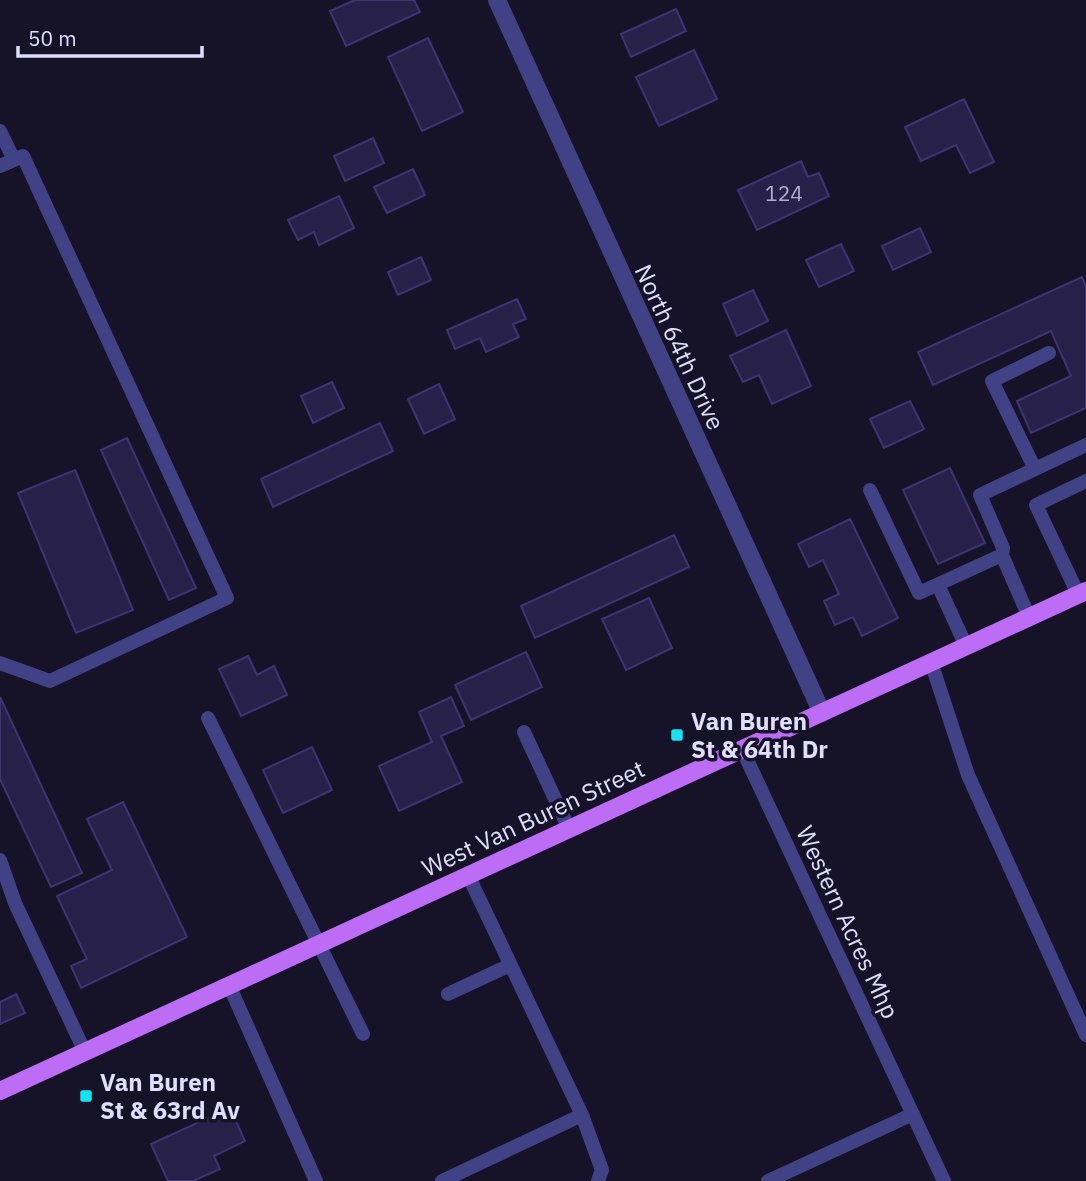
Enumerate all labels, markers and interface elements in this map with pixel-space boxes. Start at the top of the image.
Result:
scale bar [18,14,201,58]
text: 50 m [28,24,77,52]
house number: 124 [765,179,803,207]
street label: North 64th Drive [628,259,732,435]
place label: Van Buren St & 64th Dr [691,705,828,765]
marker: Van Buren St & 64th Dr [669,727,685,743]
street label: West Van Buren Street [417,752,649,884]
street label: Western Acres Mhp [789,821,907,1023]
place label: Van Buren St & 63rd Av [100,1066,240,1126]
marker: Van Buren St & 63rd Av [78,1088,94,1104]

